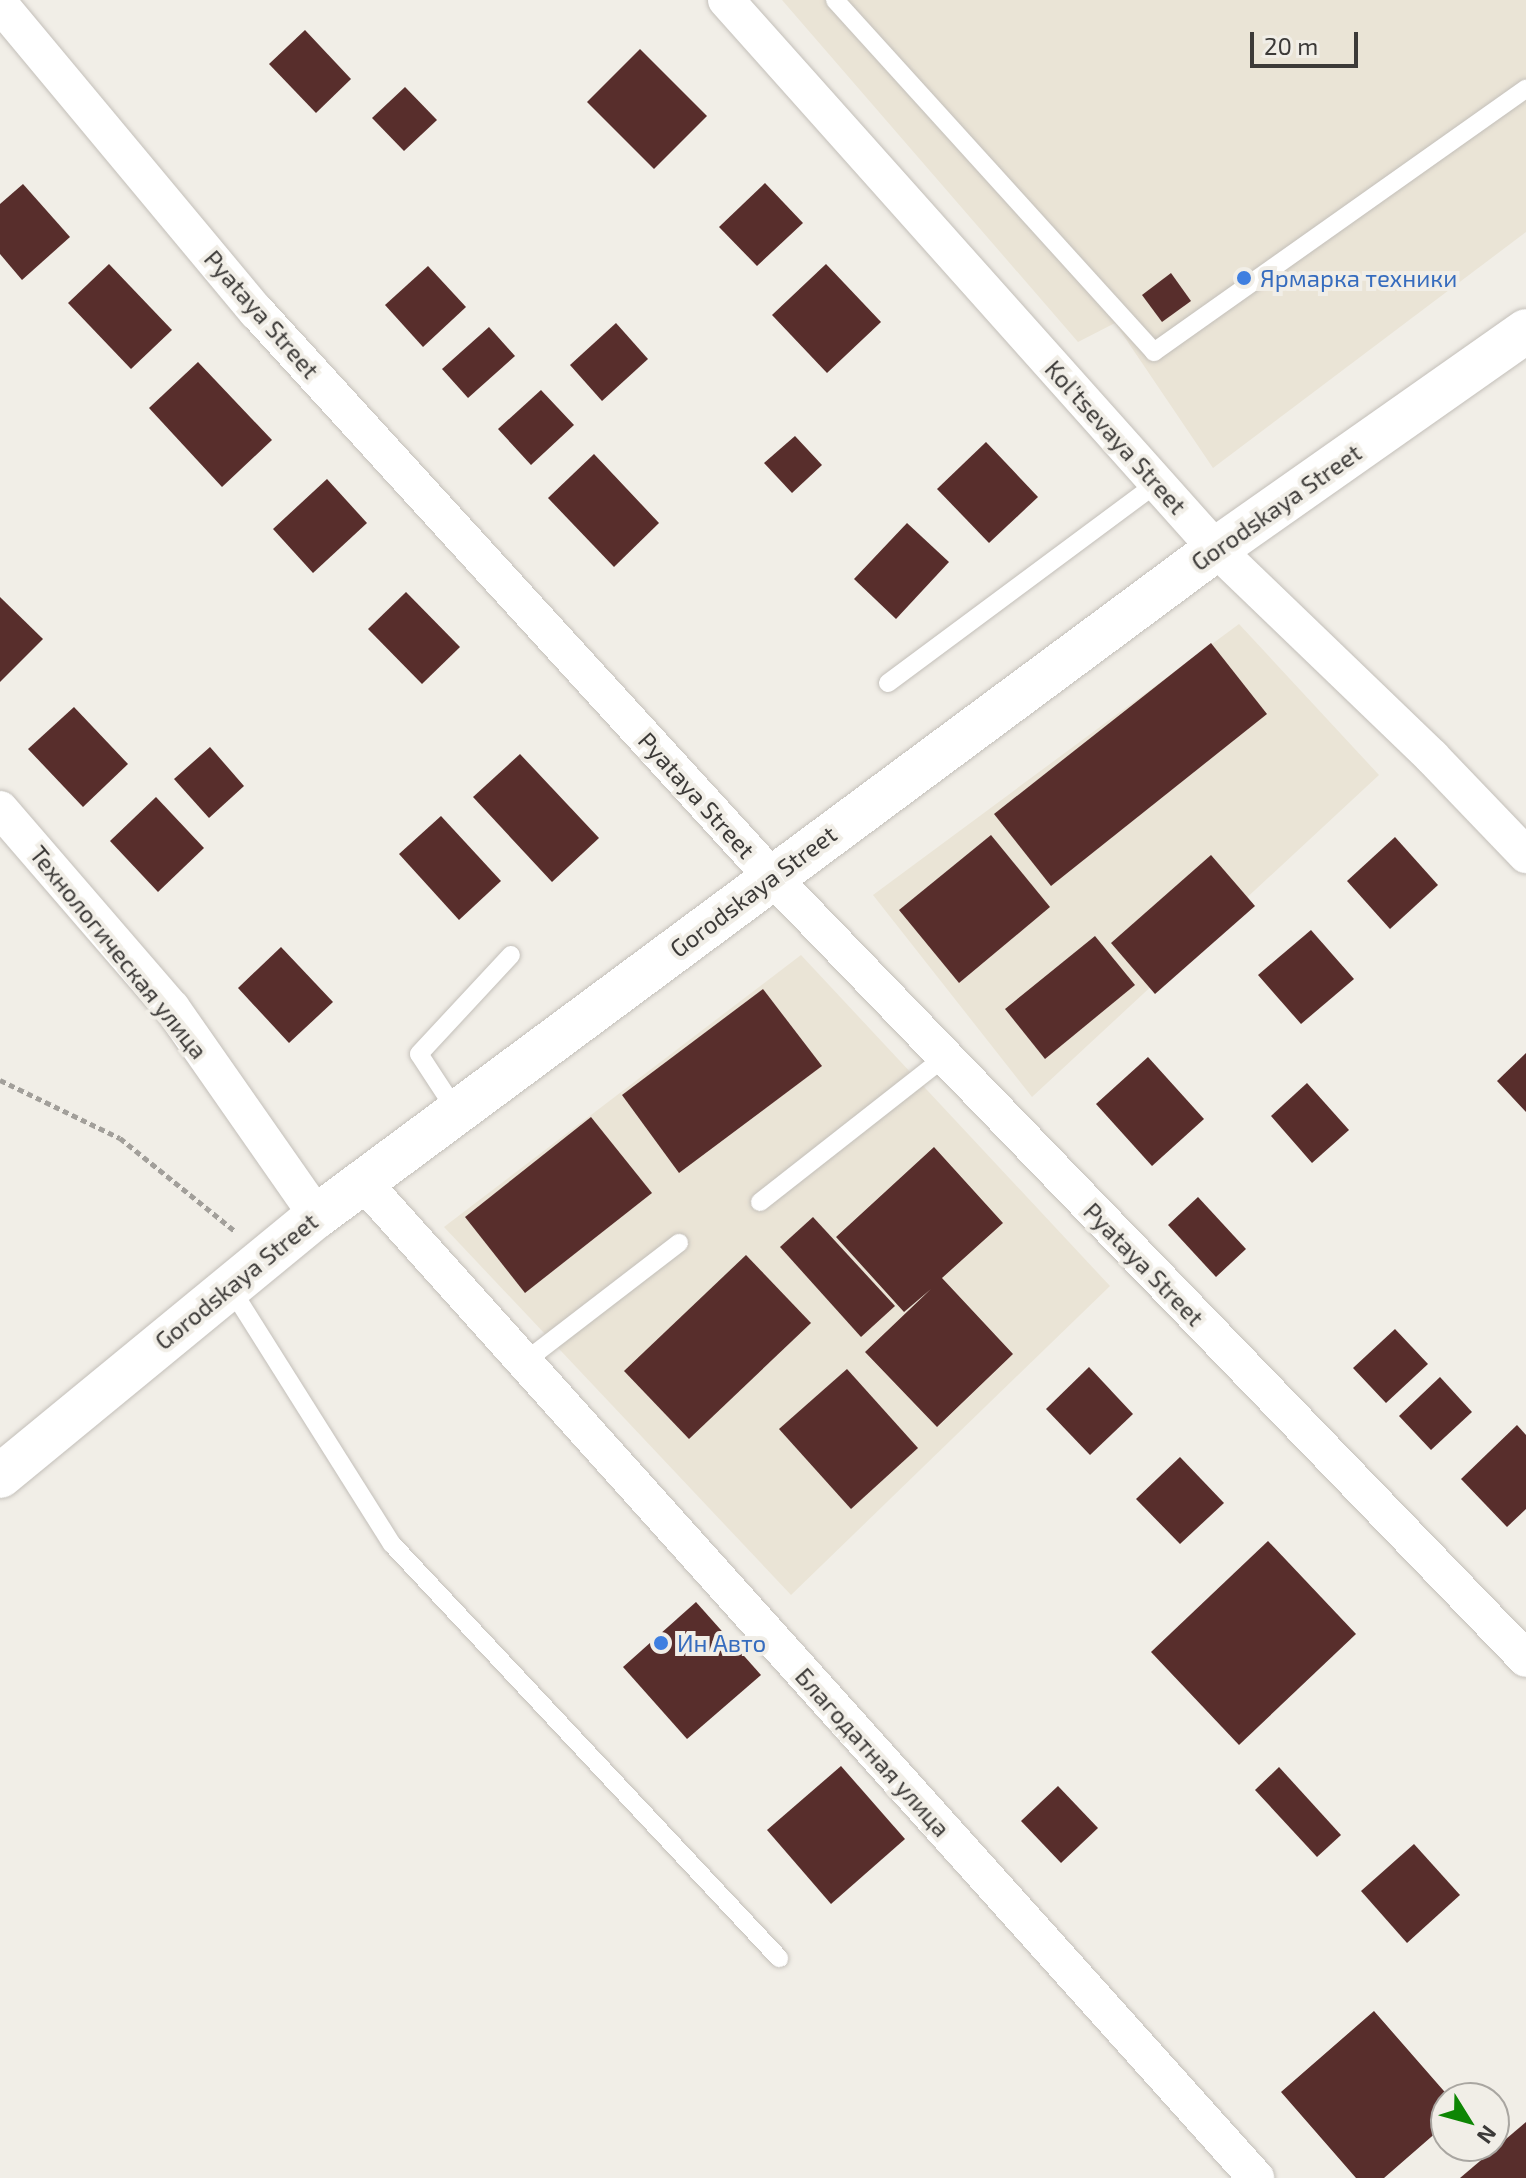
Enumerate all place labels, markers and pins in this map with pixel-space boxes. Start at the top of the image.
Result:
place label: Ярмарка техники [1260,264,1457,292]
marker: Ярмарка техники [1235,269,1253,287]
place label: Ин Авто [677,1629,766,1657]
marker: Ин Авто [652,1634,670,1652]

